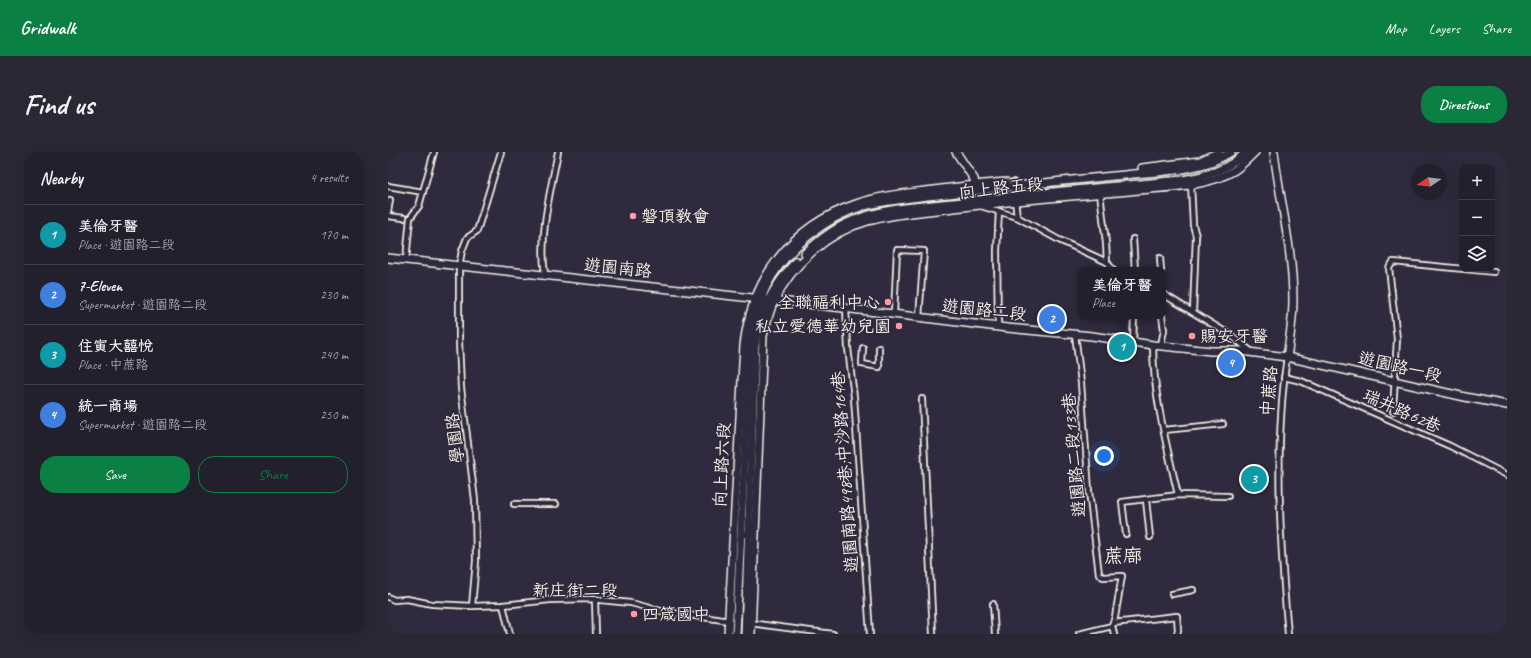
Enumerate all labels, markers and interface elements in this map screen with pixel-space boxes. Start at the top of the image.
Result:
text: Gridwalk [20,16,76,40]
text: Map [1385,20,1407,37]
text: Layers [1429,20,1460,37]
text: Share [1482,20,1511,37]
button: Directions [1421,86,1507,123]
text: Find us [24,87,94,122]
north arrow [1411,164,1447,200]
map controls [1459,164,1495,272]
button: + [1459,164,1495,200]
text: Nearby [40,168,83,189]
text: 4 results [310,170,348,186]
street label: 向上路五段 [958,173,1044,203]
button: − [1459,200,1495,236]
place label: 磐頂教會 [641,206,709,227]
marker: 磐頂教會 [628,211,638,221]
text: 美倫牙醫 [78,217,138,236]
text: 1 [50,227,56,243]
text: 170 m [320,227,348,243]
button: layers [1459,236,1495,272]
text: Place · 遊園路二段 [78,237,175,253]
street label: 遊園南路 [583,254,653,282]
popup [1078,267,1166,319]
text: 美倫牙醫 [1092,276,1152,295]
text: 7-Eleven [78,277,122,296]
text: 2 [50,287,56,303]
text: 230 m [320,287,348,303]
place label: 全聯福利中心 [778,292,880,313]
street label: 遊園路二段 [941,295,1027,325]
text: Place [1092,295,1115,311]
text: Supermarket · 遊園路二段 [78,297,207,313]
marker: 全聯福利中心 [883,297,893,307]
pin: 2 [1039,304,1065,334]
place label: 私立愛德華幼兒園 [755,316,891,337]
marker: 私立愛德華幼兒園 [894,321,904,331]
place label: 賜安牙醫 [1200,326,1268,347]
marker: 賜安牙醫 [1187,331,1197,341]
pin: 1 [1109,332,1135,362]
text: 住寅大囍悅 [78,337,153,356]
text: 3 [50,347,56,363]
text: 240 m [320,347,348,363]
street label: 遊園路一段 [1356,347,1444,387]
pin: 4 [1218,348,1244,378]
text: Place · 中蔗路 [78,357,149,373]
street label: 中蔗路 [1256,365,1282,417]
street label: 遊園南路498巷;中沙路164巷 [827,369,863,574]
street label: 瑞井路62巷 [1360,384,1445,438]
street label: 遊園路二段133巷 [1058,391,1090,518]
text: 統一商場 [78,397,138,416]
text: 4 [50,407,56,423]
text: 250 m [320,407,348,423]
street label: 學園路 [441,411,469,465]
text: Supermarket · 遊園路二段 [78,417,207,433]
street label: 向上路六段 [709,422,735,508]
your location [1094,446,1114,466]
button: Save [40,456,190,493]
button: Share [198,456,348,493]
pin: 3 [1241,464,1267,494]
district label: 蔗廍 [1104,544,1142,568]
street label: 新庄街二段 [533,580,618,601]
place label: 四箴國中 [642,604,710,625]
marker: 四箴國中 [629,609,639,619]

